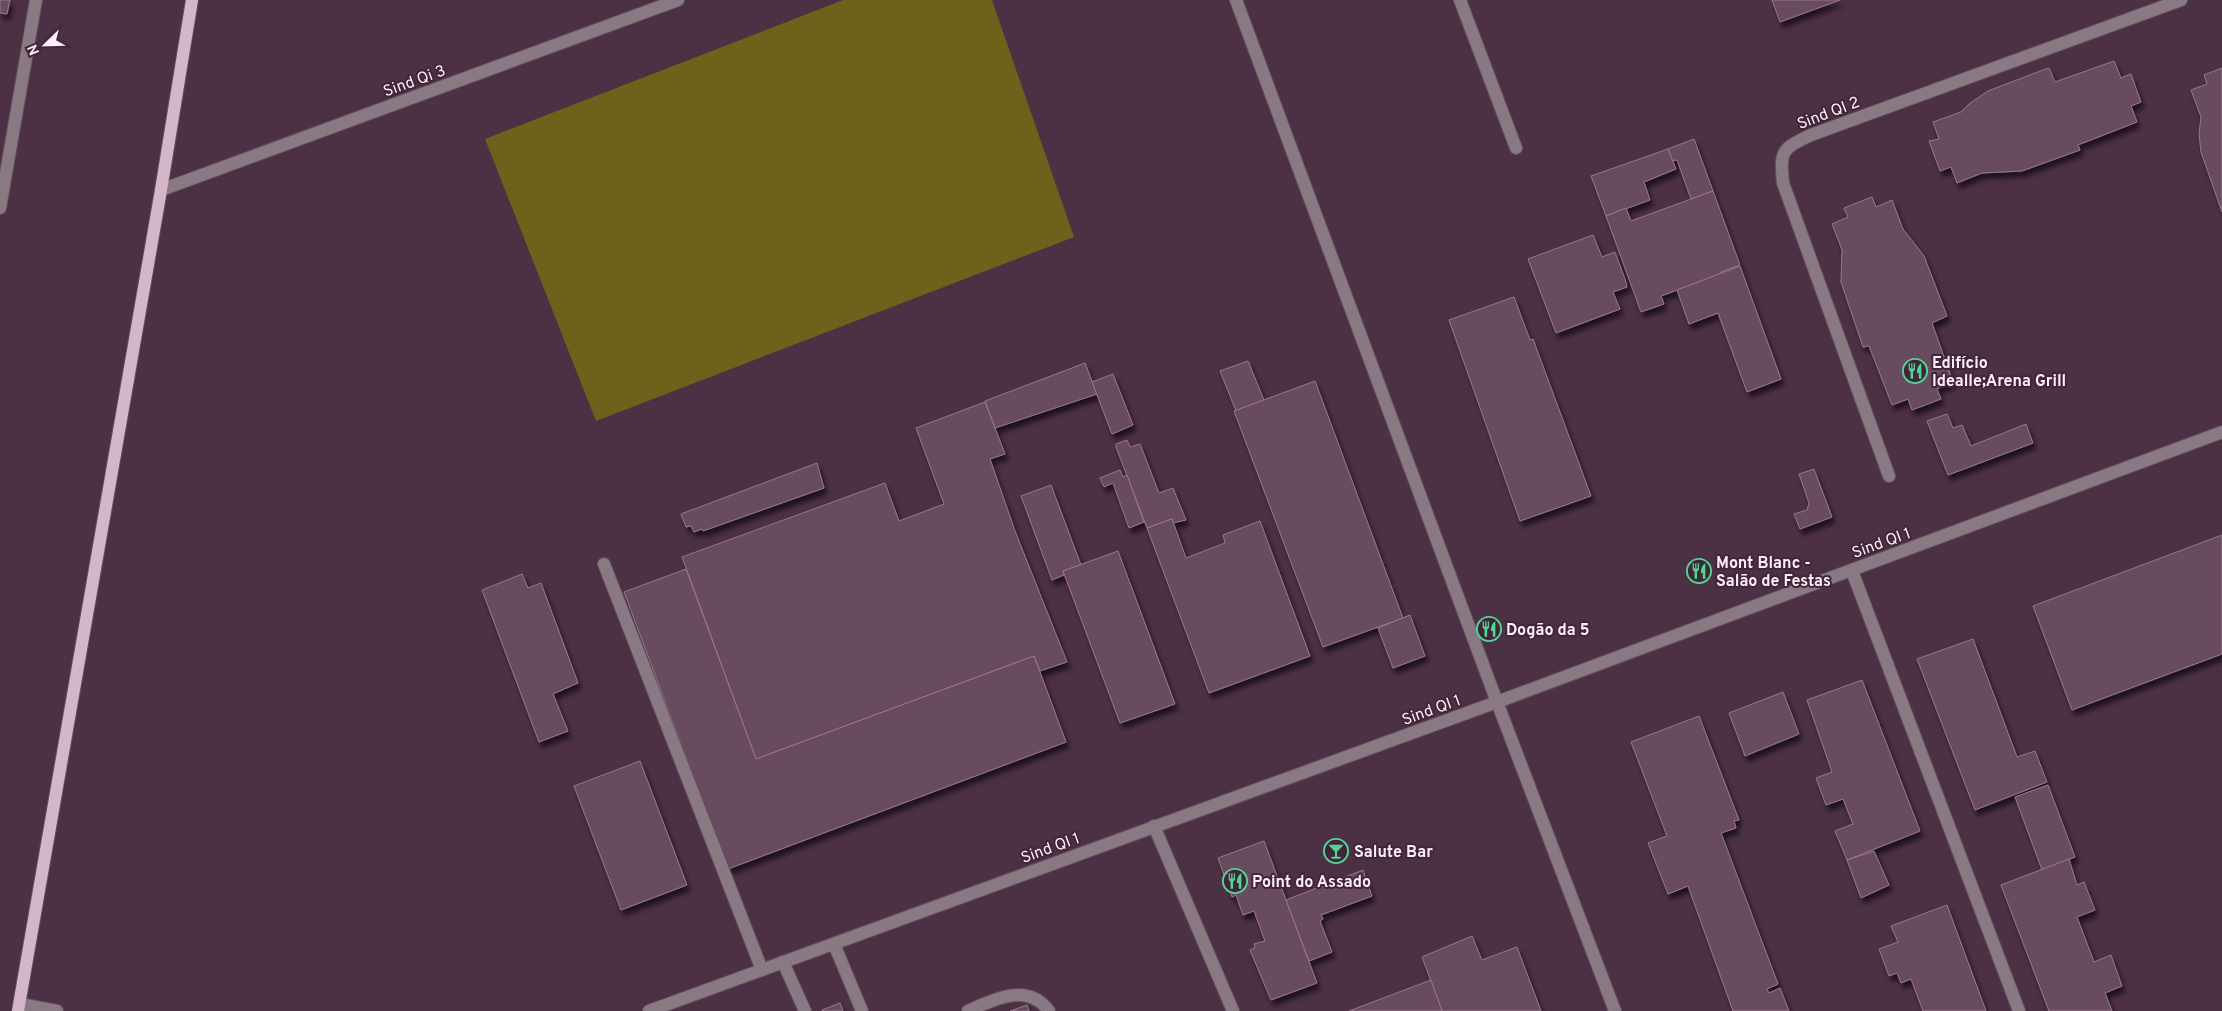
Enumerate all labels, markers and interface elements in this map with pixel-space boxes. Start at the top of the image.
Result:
north arrow [20,20,70,70]
text: N [25,42,44,57]
street label: Sind Qi 3 [381,61,449,102]
street label: Sind QI 2 [1795,93,1863,135]
place label: Edifício Idealle;Arena Grill [1932,354,2066,392]
restaurant icon: Edifício Idealle;Arena Grill [1902,358,1928,384]
street label: Sind QI 1 [1849,524,1914,564]
place label: Mont Blanc - Salão de Festas [1716,554,1831,592]
restaurant icon: Mont Blanc - Salão de Festas [1686,558,1712,584]
restaurant icon: Dogão da 5 [1476,616,1502,642]
place label: Dogão da 5 [1506,621,1589,641]
street label: Sind QI 1 [1399,691,1464,731]
street label: Sind QI 1 [1018,829,1083,869]
bar icon: Salute Bar [1323,838,1349,864]
place label: Salute Bar [1354,843,1433,863]
restaurant icon: Point do Assado [1222,868,1248,894]
place label: Point do Assado [1252,873,1371,893]

